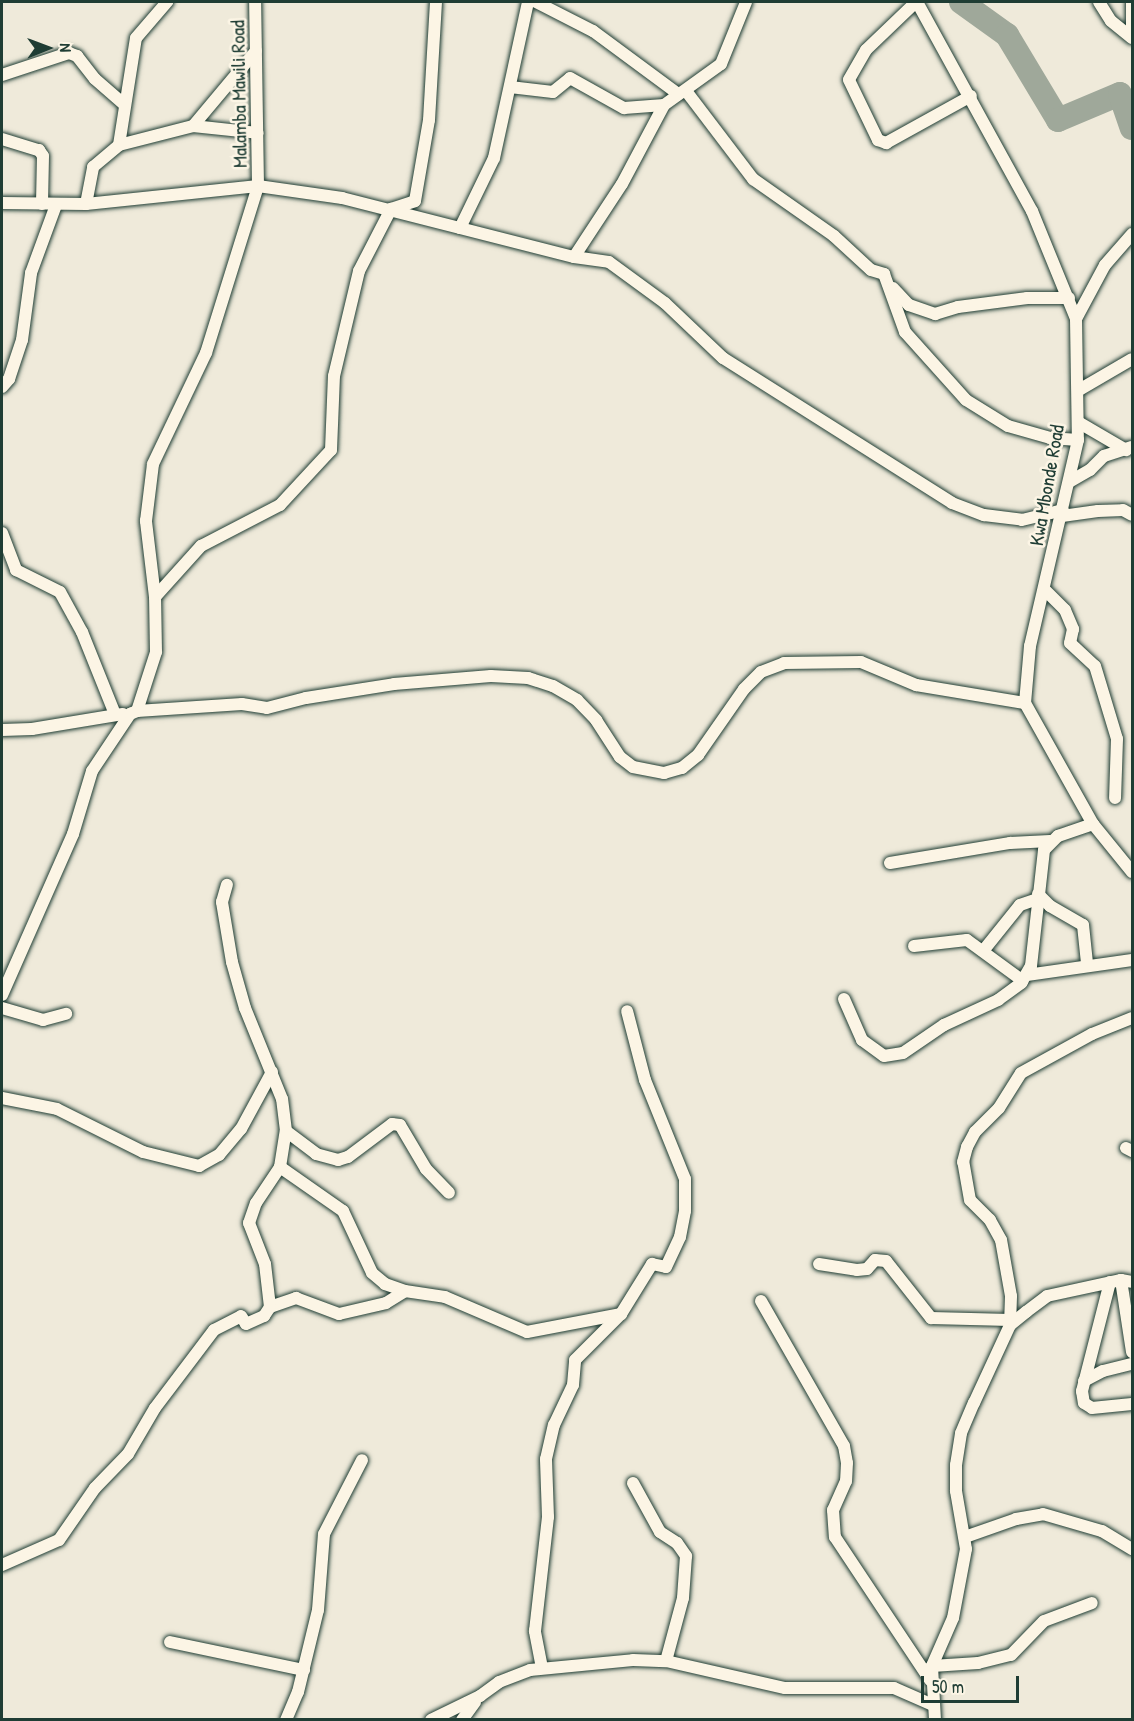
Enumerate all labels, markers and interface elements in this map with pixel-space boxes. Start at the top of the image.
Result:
north arrow [18,18,78,78]
street label: Malamba Mawili Road [225,20,251,168]
text: N [55,43,77,52]
street label: Kwa Mbonde Road [1024,423,1068,547]
scale bar [924,1664,1022,1702]
text: 50 m [932,1674,964,1699]

